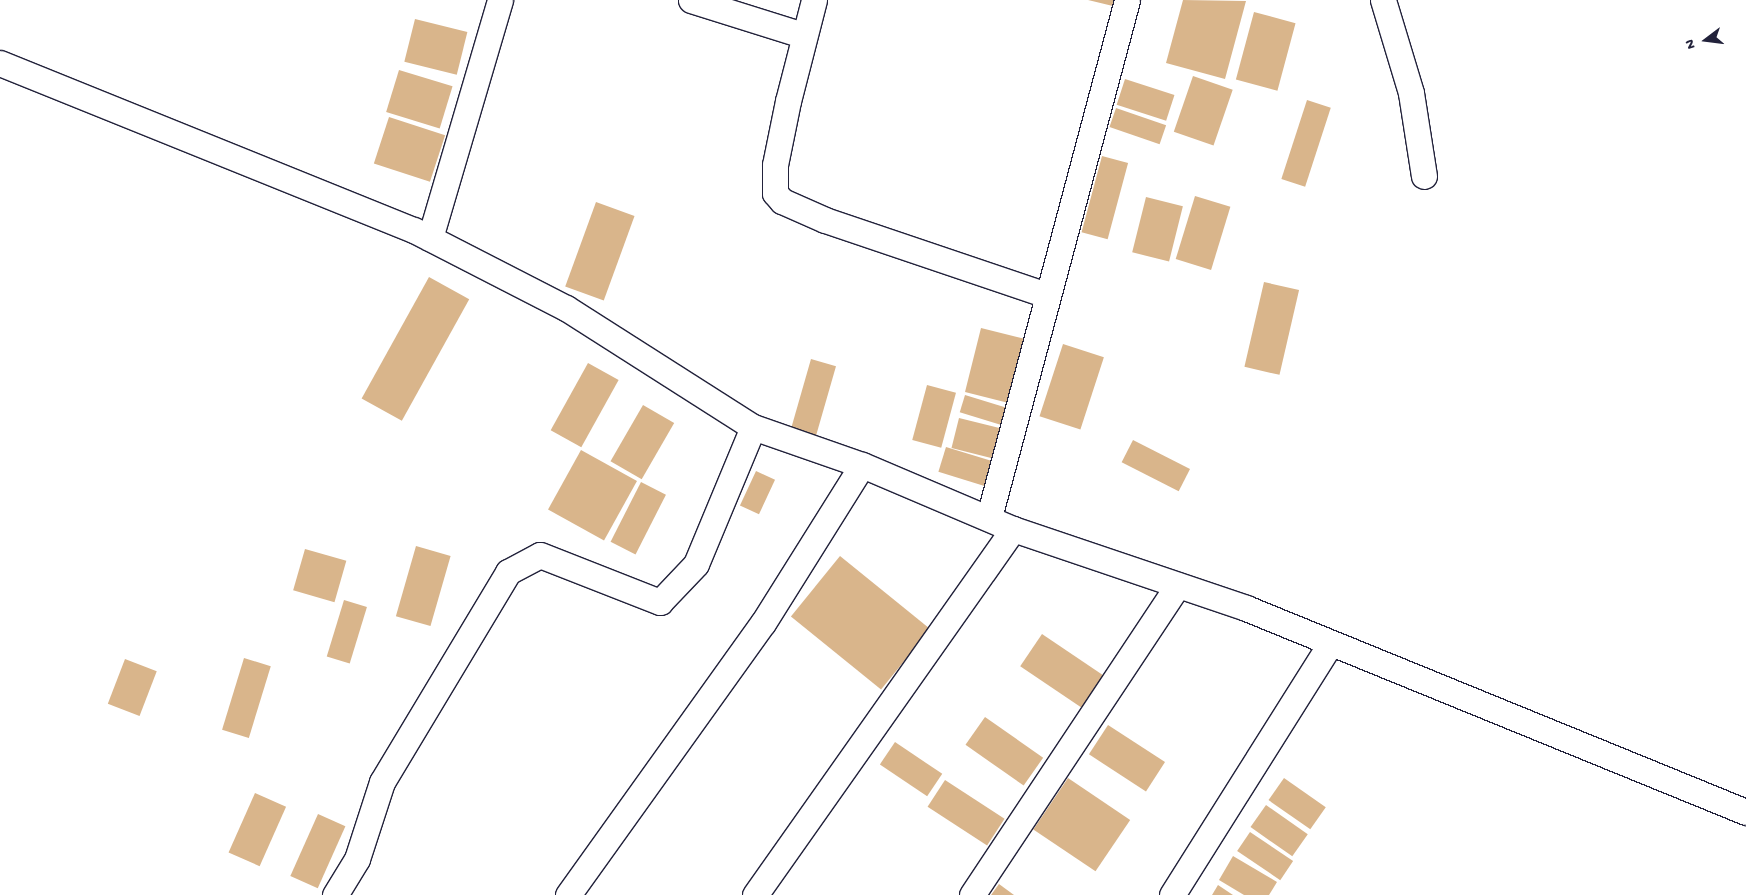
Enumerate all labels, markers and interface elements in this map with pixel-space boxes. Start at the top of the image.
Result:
north arrow [1681,15,1731,65]
text: N [1682,37,1700,51]

